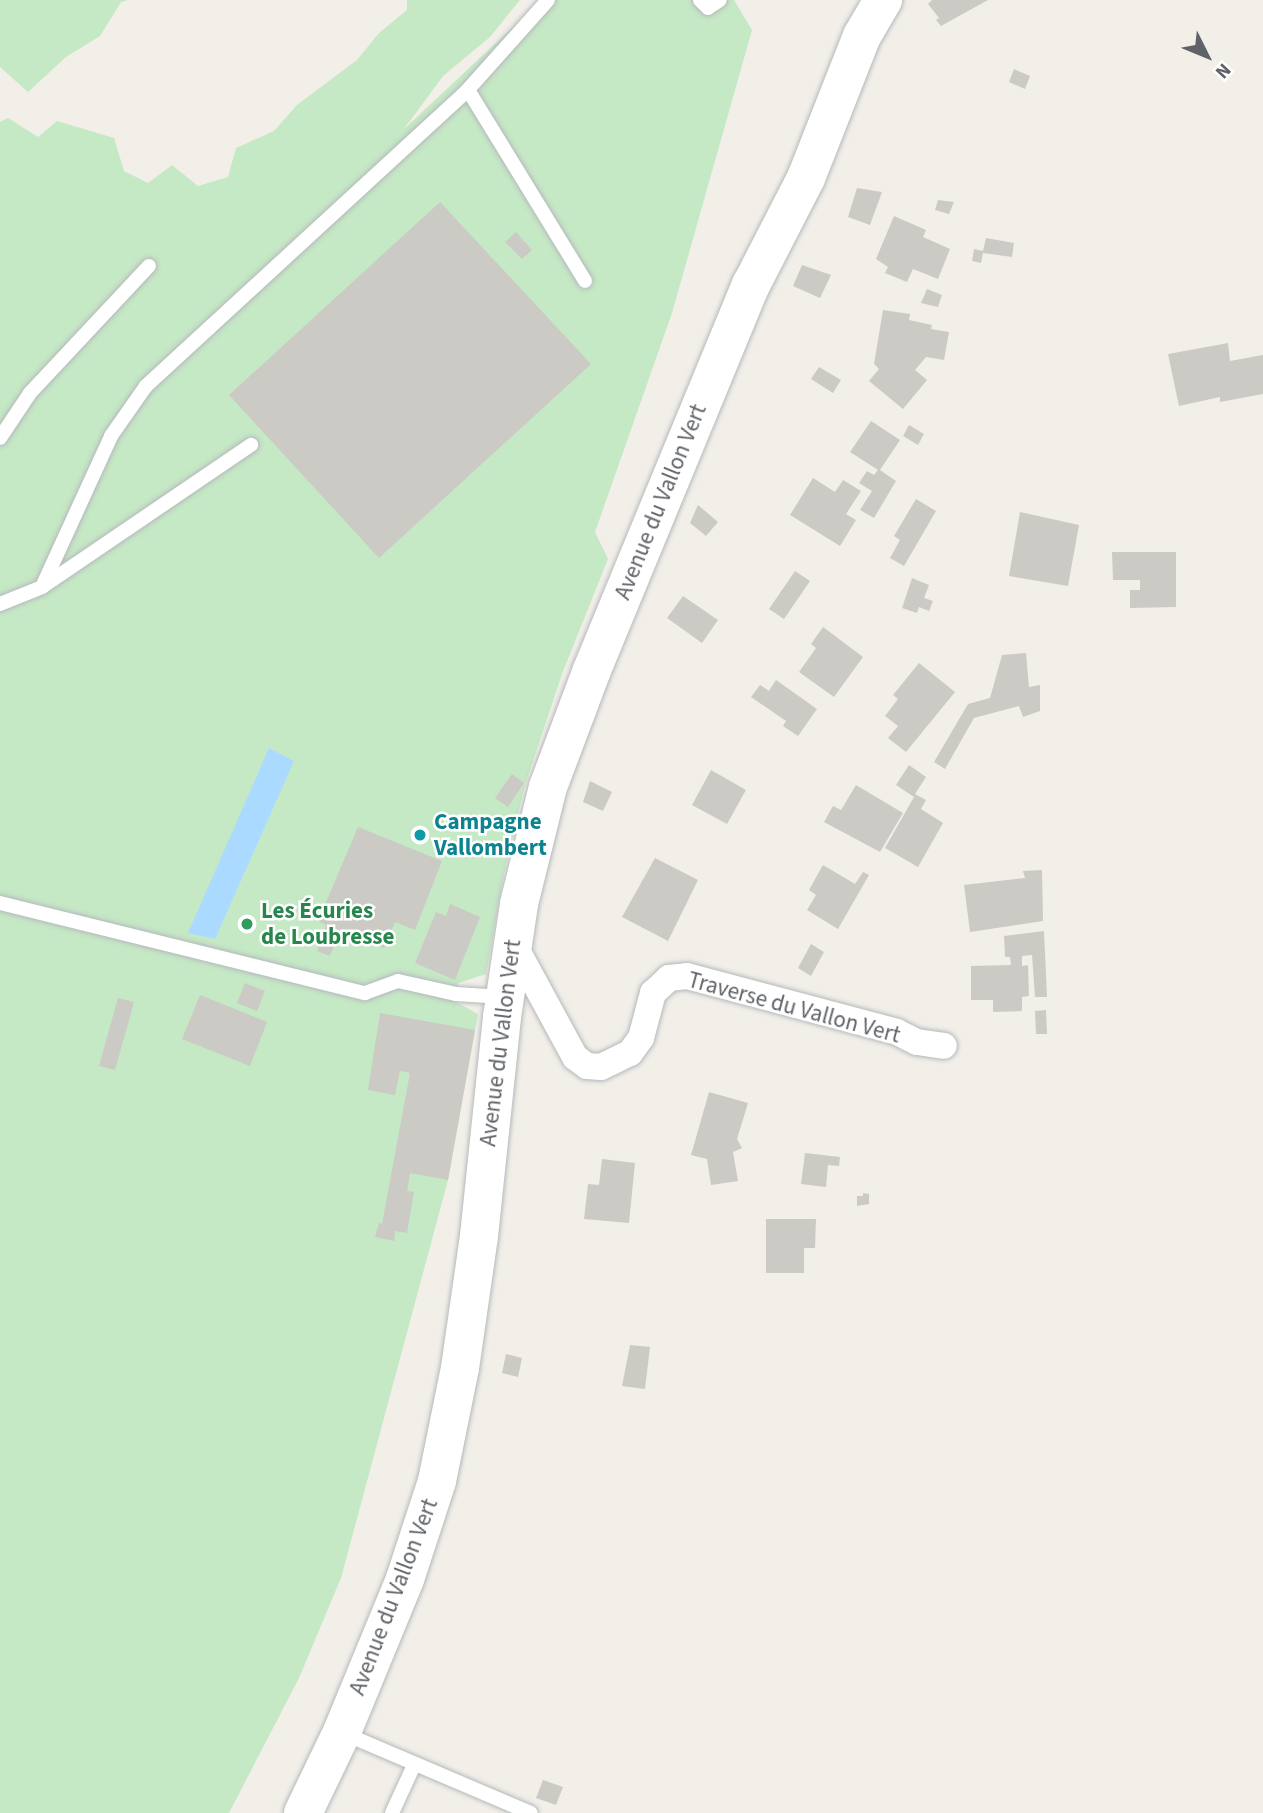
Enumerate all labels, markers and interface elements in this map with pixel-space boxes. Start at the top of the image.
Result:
north arrow [1172,21,1242,91]
text: N [1209,57,1237,84]
street label: Avenue du Vallon Vert [609,400,713,604]
place label: Campagne Vallombert [434,808,547,862]
marker: Campagne Vallombert [412,827,428,843]
place label: Les Écuries de Loubresse [261,897,394,951]
marker: Les Écuries de Loubresse [239,916,255,932]
street label: Avenue du Vallon Vert [475,938,527,1148]
street label: Traverse du Vallon Vert [685,966,903,1050]
street label: Avenue du Vallon Vert [344,1495,444,1699]

